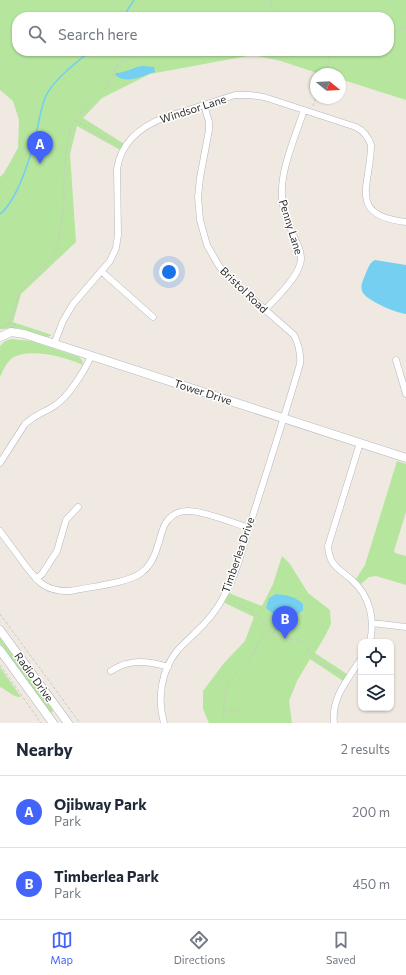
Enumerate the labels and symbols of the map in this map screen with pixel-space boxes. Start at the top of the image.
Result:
north arrow [310,68,346,104]
street label: Windsor Lane [158,92,228,125]
pin: A [27,131,53,164]
street label: Penny Lane [277,198,306,256]
your location [159,262,179,282]
street label: Bristol Road [218,264,271,315]
street label: Tower Drive [173,376,234,407]
street label: Timberlea Drive [218,515,257,594]
pin: B [272,606,298,639]
street label: Radio Drive [12,650,57,704]

